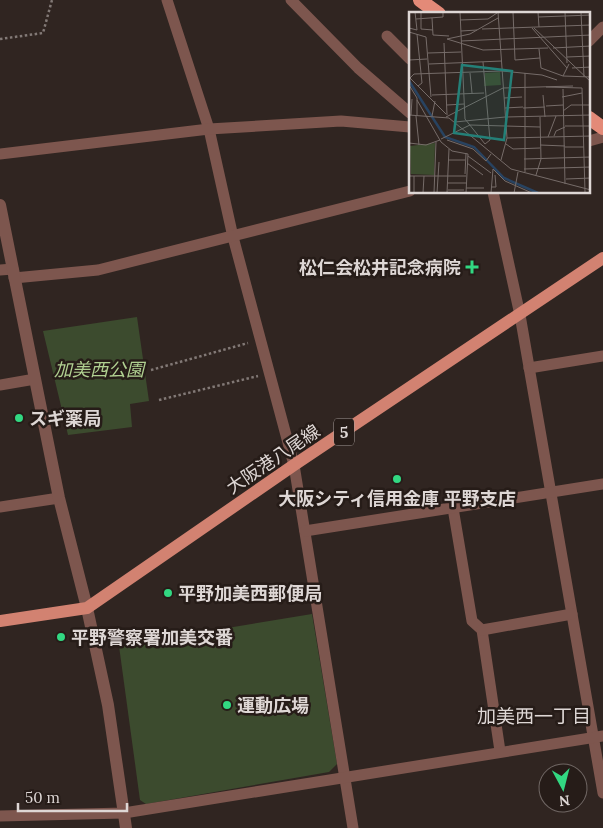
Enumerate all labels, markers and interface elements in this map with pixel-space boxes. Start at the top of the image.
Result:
inset map [409,12,590,194]
place label: 松仁会松井記念病院 [299,256,461,279]
marker: 松仁会松井記念病院 [465,260,479,274]
park label: 加美西公園 [54,358,147,381]
place label: スギ薬局 [29,407,101,430]
marker: スギ薬局 [13,412,25,424]
road number: 5 [334,418,354,446]
street label: 大阪港八尾線 [222,419,324,499]
marker: 大阪シティ信用金庫 平野支店 [391,473,403,485]
place label: 大阪シティ信用金庫 平野支店 [278,487,516,510]
place label: 平野加美西郵便局 [178,582,322,605]
marker: 平野加美西郵便局 [162,587,174,599]
place label: 平野警察署加美交番 [71,626,233,649]
marker: 平野警察署加美交番 [55,631,67,643]
place label: 運動広場 [237,694,309,717]
marker: 運動広場 [221,699,233,711]
district label: 加美西一丁目 [477,704,591,728]
north arrow [538,763,588,813]
scale bar [18,780,126,812]
text: 50 m [25,788,60,807]
text: N [558,791,571,811]

